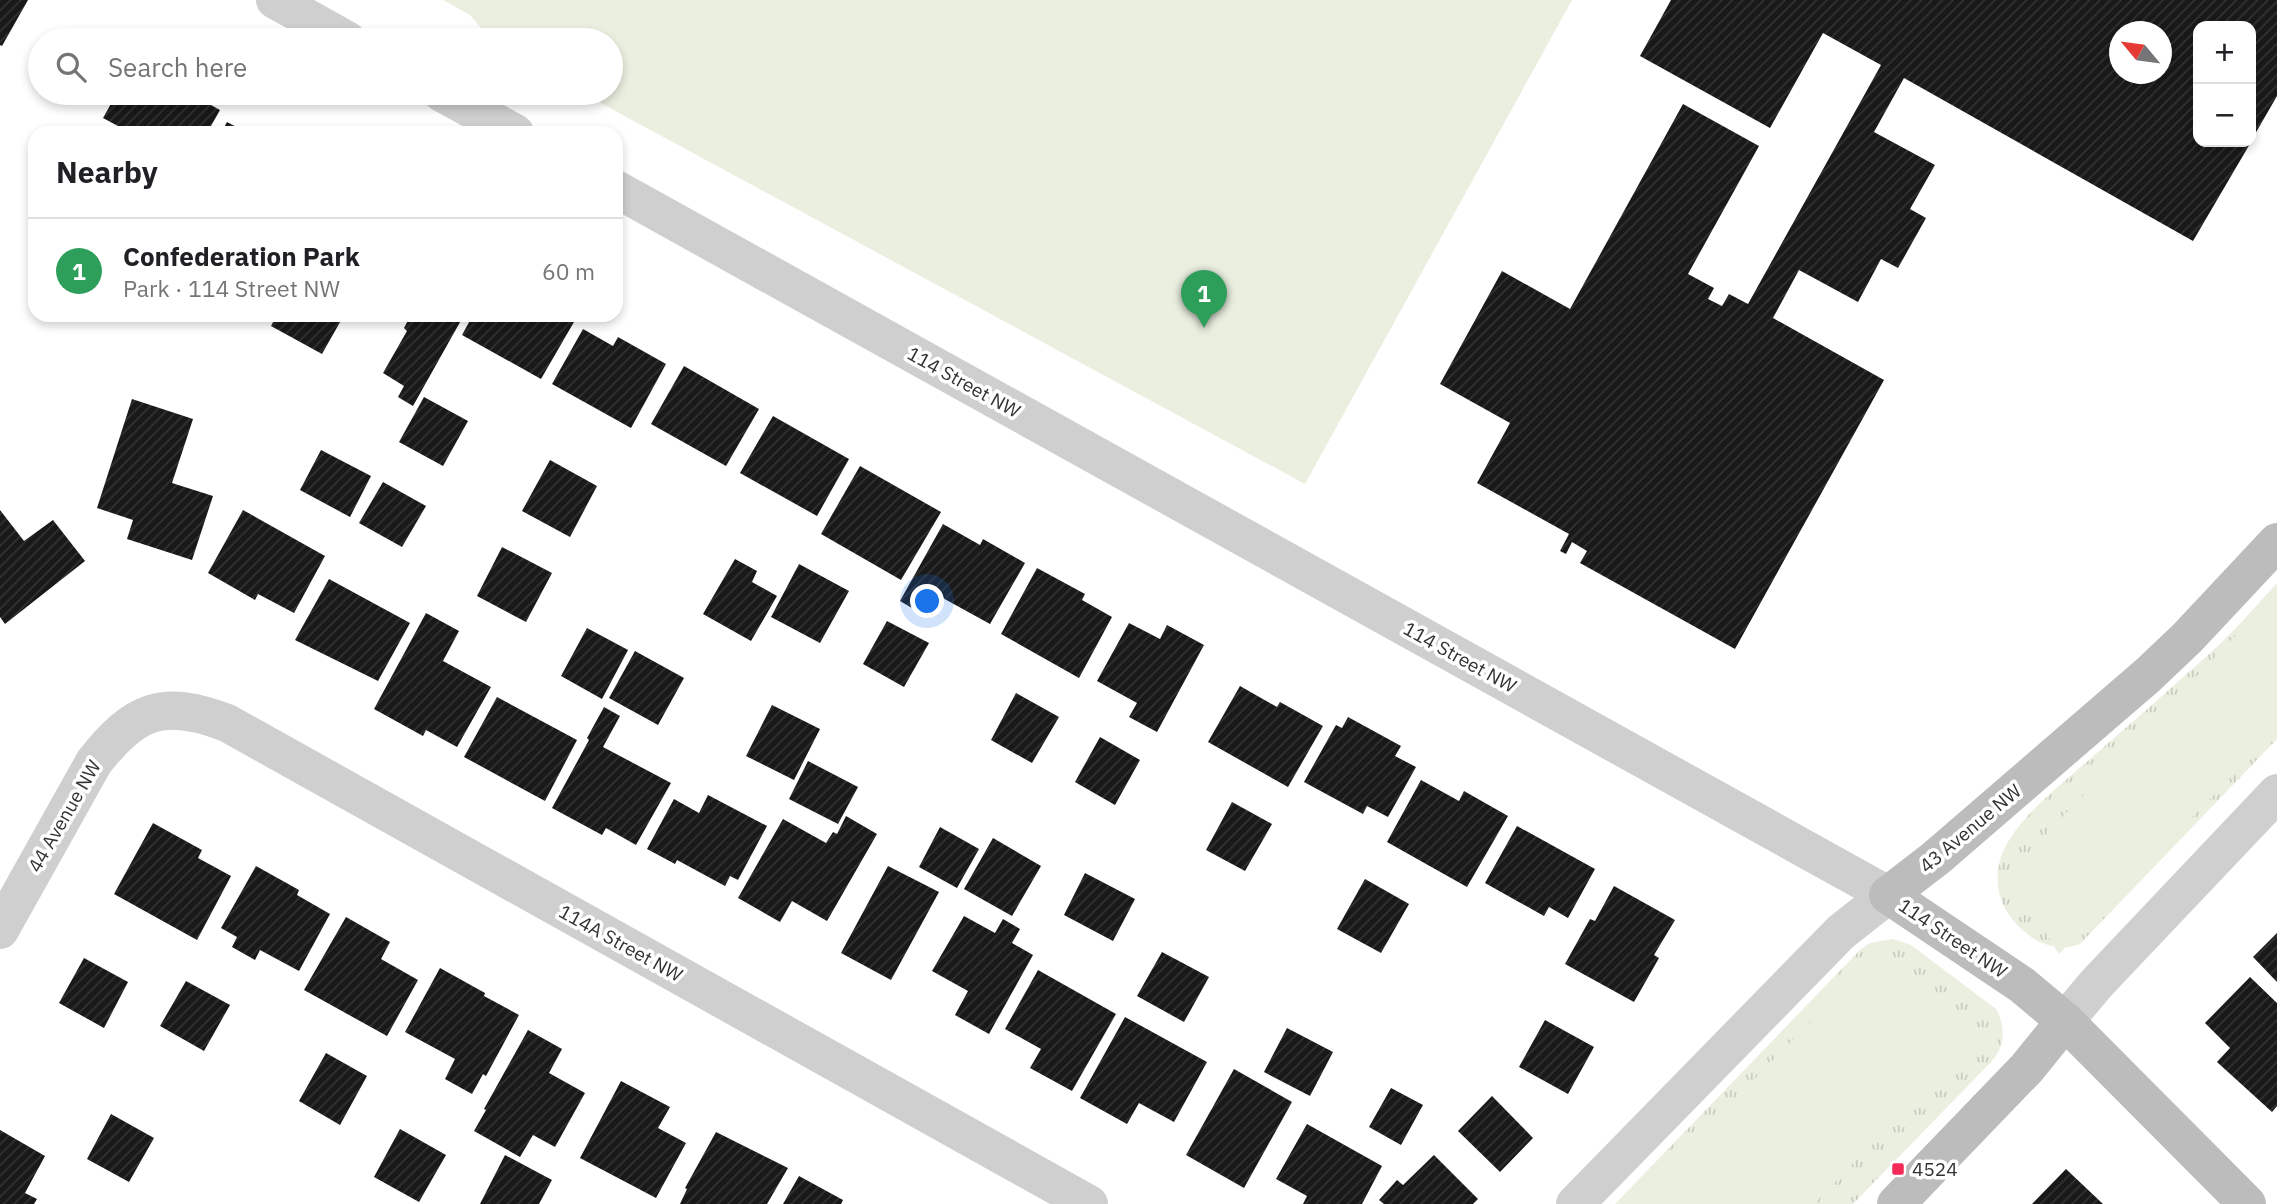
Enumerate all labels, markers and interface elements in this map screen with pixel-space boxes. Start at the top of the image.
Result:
north arrow [2109,21,2172,84]
map controls [2193,21,2256,147]
button: + [2193,21,2256,84]
search box [28,28,623,105]
icon: search [52,48,90,86]
text: Search here [108,50,247,84]
button: − [2193,84,2256,147]
text: Nearby [56,152,158,191]
text: Confederation Park [123,239,360,273]
text: 1 [72,256,86,286]
text: 60 m [542,256,595,286]
pin: 1 [1181,270,1227,328]
text: Park · 114 Street NW [123,273,340,303]
street label: 114 Street NW [903,341,1025,423]
your location [910,584,944,618]
street label: 114 Street NW [1399,616,1521,698]
street label: 44 Avenue NW [22,756,106,876]
street label: 43 Avenue NW [1914,778,2026,878]
street label: 114 Street NW [1894,893,2012,983]
street label: 114A Street NW [555,899,687,987]
place label: 4524 [1912,1157,1958,1181]
marker: 4524 [1890,1161,1906,1177]

